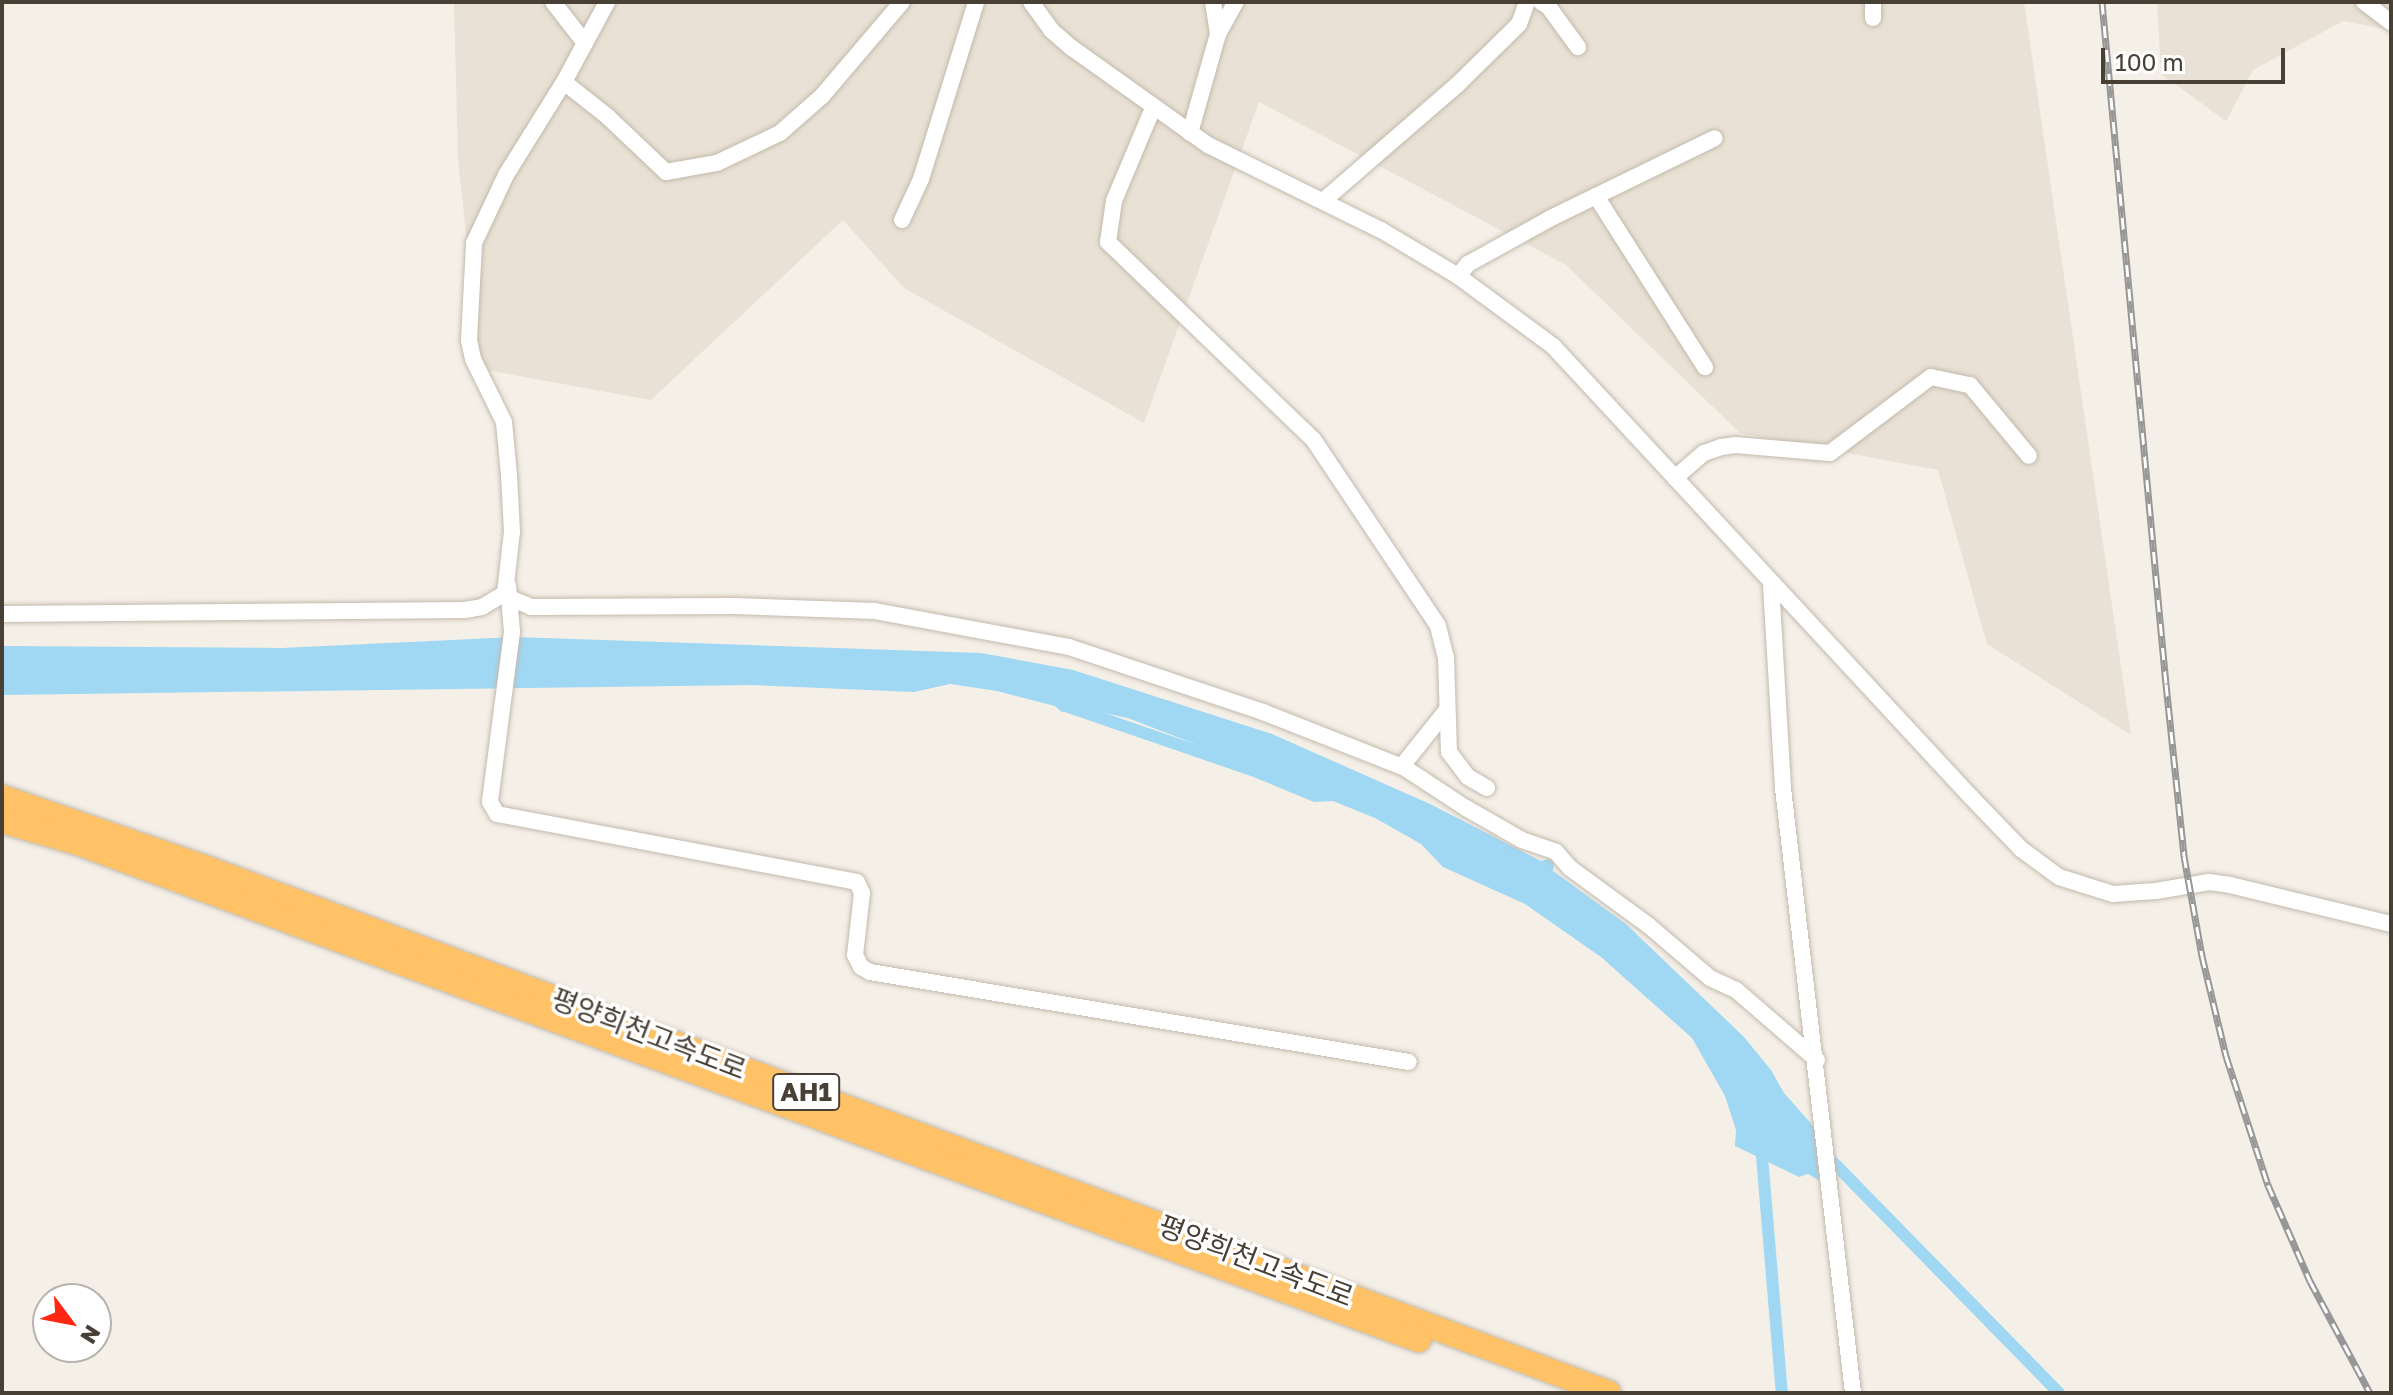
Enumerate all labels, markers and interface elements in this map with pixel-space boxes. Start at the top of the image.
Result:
scale bar [2105,32,2289,82]
text: 100 m [2115,47,2184,76]
street label: 평양희천고속도로 [547,981,751,1087]
road number: AH1 [772,1070,840,1114]
street label: 평양희천고속도로 [1154,1208,1358,1314]
north arrow [32,1283,112,1363]
text: N [75,1321,107,1349]

